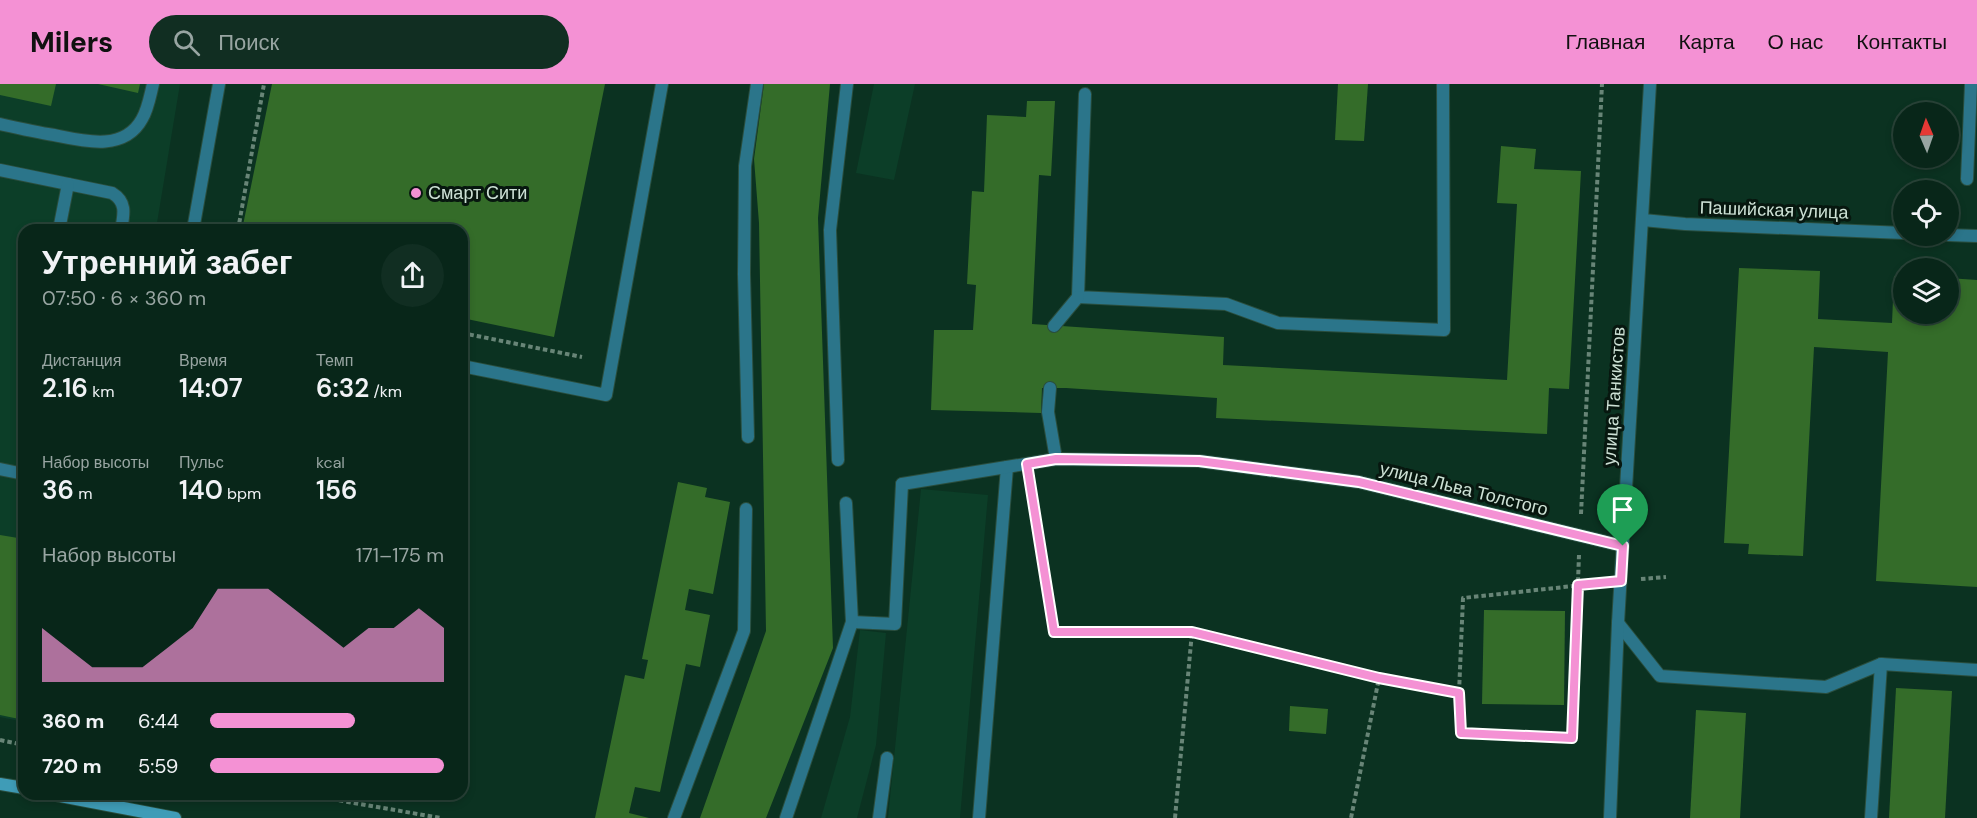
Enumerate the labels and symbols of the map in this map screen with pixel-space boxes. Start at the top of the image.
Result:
north arrow [1893,102,1959,168]
place label: Смарт Сити [428,181,527,205]
marker: Смарт Сити [409,186,423,200]
street label: Пашийская улица [1699,195,1850,225]
street label: улица Танкистов [1597,326,1631,466]
street label: улица Льва Толстого [1377,456,1551,522]
pin [1597,484,1648,546]

